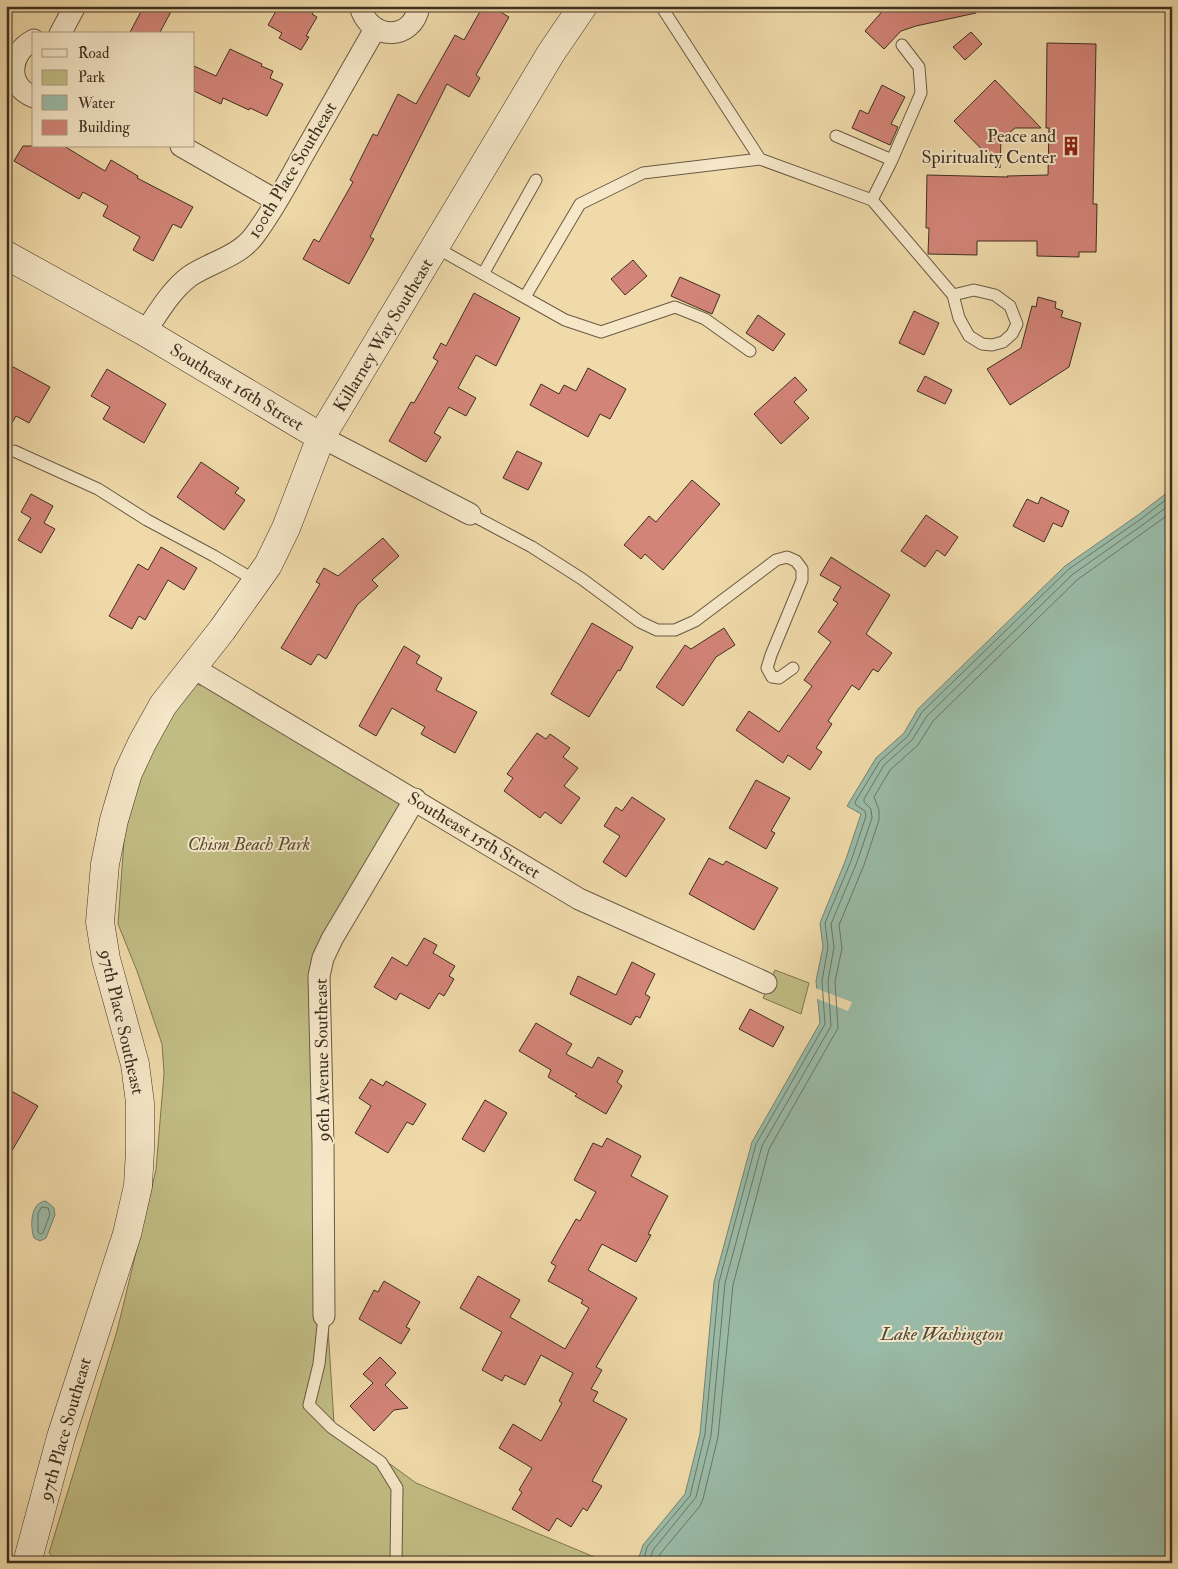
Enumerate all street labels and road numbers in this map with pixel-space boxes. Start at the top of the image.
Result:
street label: 100th Place Southeast [243,98,342,243]
street label: Killarney Way Southeast [328,254,438,416]
street label: Southeast 16th Street [166,338,308,436]
street label: Southeast 15th Street [403,787,544,884]
street label: 97th Place Southeast [93,946,149,1097]
street label: 96th Avenue Southeast [310,978,335,1144]
street label: 97th Place Southeast [34,1355,97,1505]

